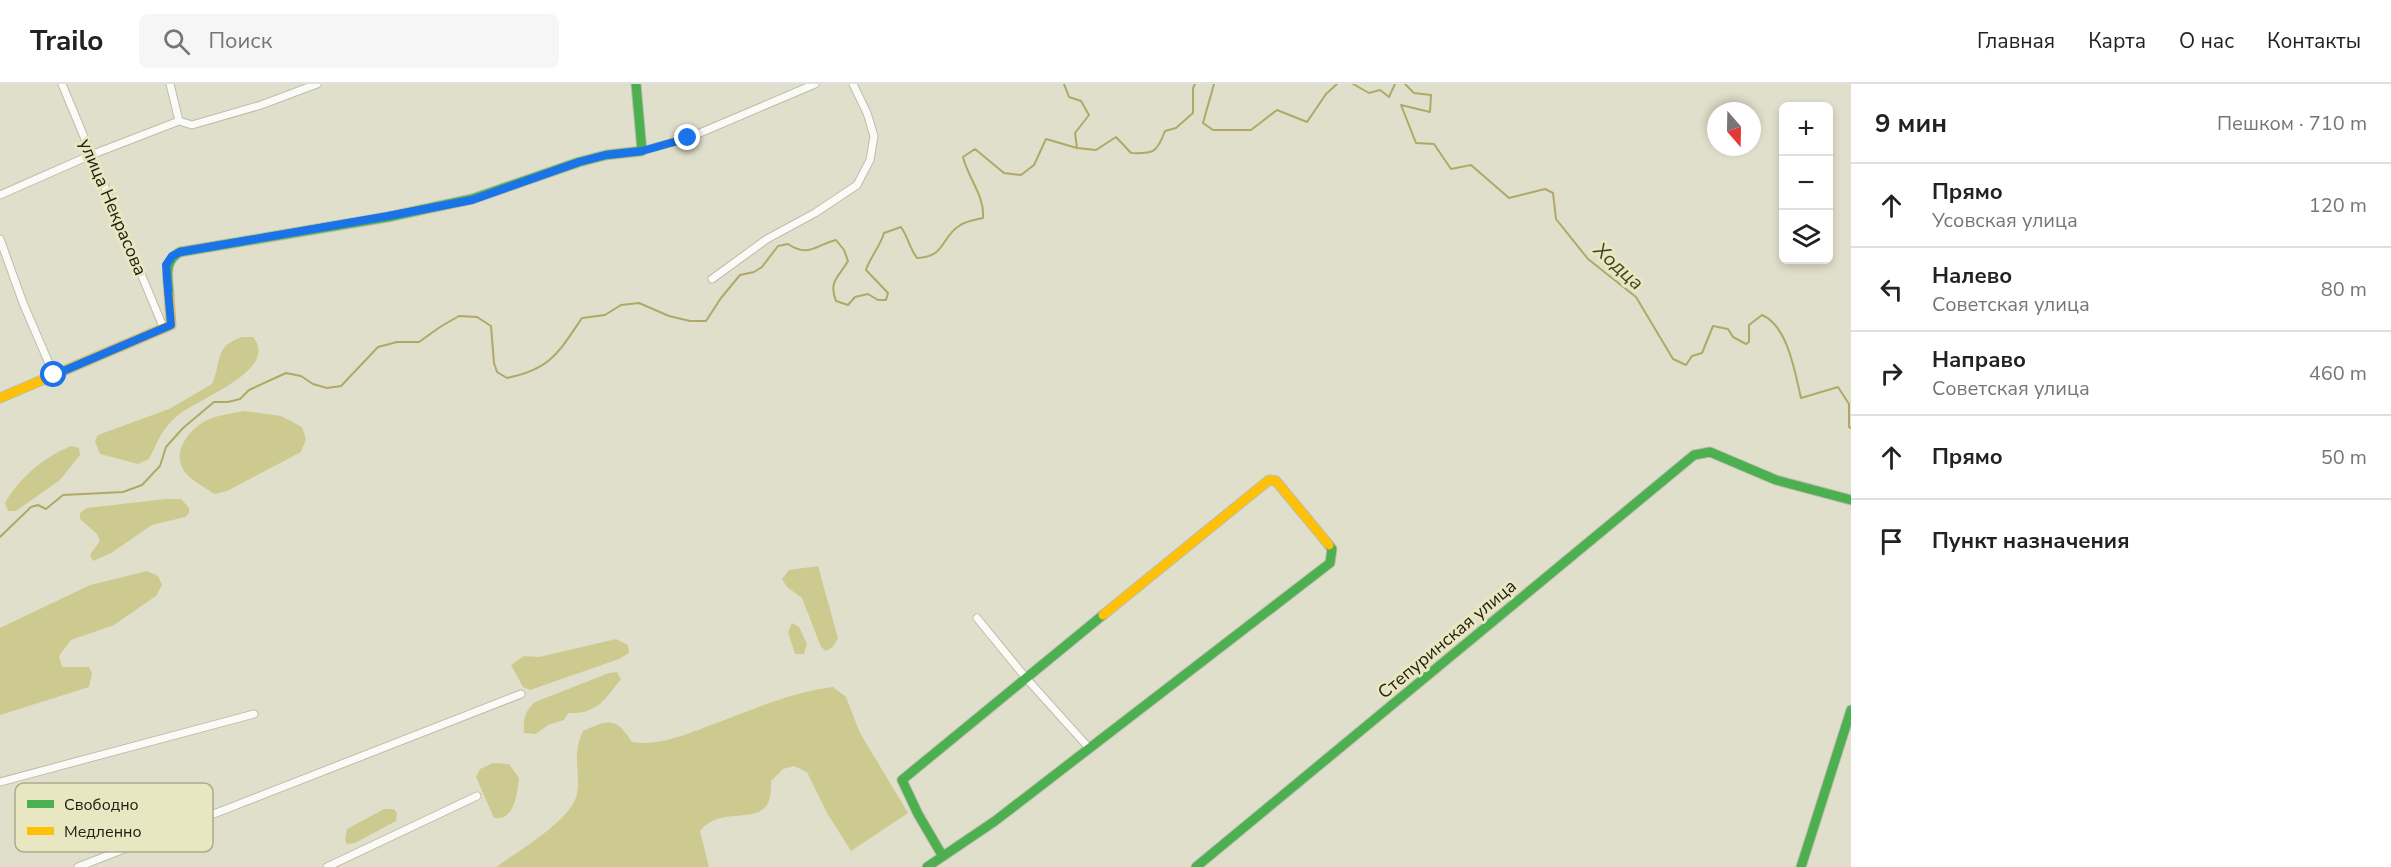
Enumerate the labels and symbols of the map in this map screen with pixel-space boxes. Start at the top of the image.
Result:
north arrow [1707,102,1761,156]
route end [674,124,700,150]
street label: улица Некрасова [73,135,153,279]
water label: Ходца [1587,236,1650,296]
route start [40,361,66,387]
street label: Степуринская улица [1373,574,1521,704]
legend [15,783,213,852]
text: Свободно [64,794,139,816]
text: Медленно [64,821,142,843]

